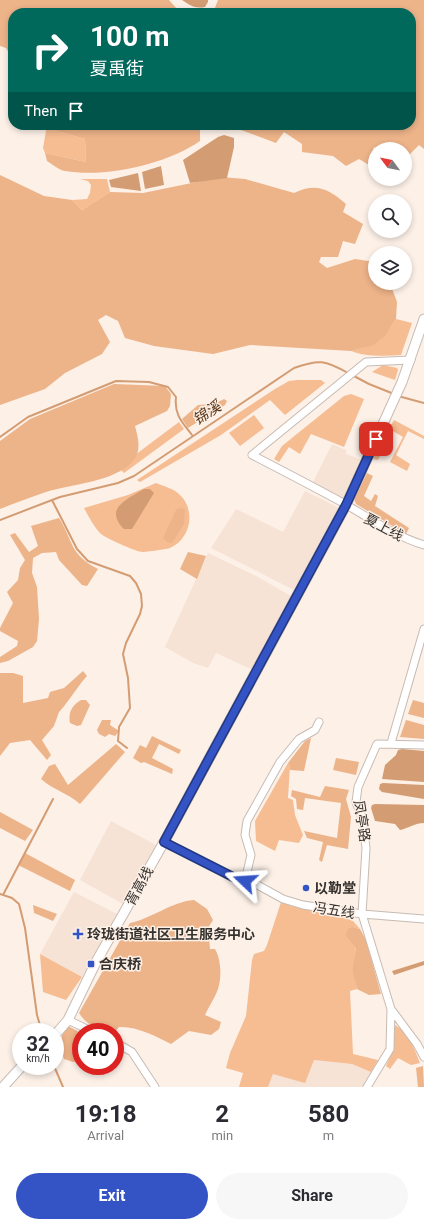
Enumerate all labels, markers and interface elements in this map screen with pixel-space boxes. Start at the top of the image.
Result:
text: 100 m [90,20,169,53]
icon: right [24,24,76,76]
text: 夏禹街 [90,58,144,79]
icon: arrive [65,100,87,122]
text: Then [24,102,57,120]
north arrow [368,142,412,186]
map controls [368,142,412,290]
button: search [368,194,412,238]
button: layers [368,246,412,290]
water label: 锦溪 [190,396,226,429]
pin [359,422,393,456]
icon: arrive [365,428,387,450]
street label: 夏上线 [362,510,406,544]
street label: 凤亭路 [351,799,373,843]
position arrow [224,860,266,902]
street label: 胥高线 [122,864,156,908]
place label: 以勒堂 [314,880,356,896]
marker: 以勒堂 [301,883,311,893]
street label: 冯五线 [312,899,356,921]
place label: 玲珑街道社区卫生服务中心 [87,926,255,942]
marker: 玲珑街道社区卫生服务中心 [72,928,84,940]
place label: 合庆桥 [99,956,141,972]
marker: 合庆桥 [86,959,96,969]
speed limit sign: 40 [72,1023,124,1075]
text: 32 [27,1032,49,1056]
text: km/h [26,1053,50,1064]
text: 19:18 [75,1100,137,1128]
text: 2 [215,1100,229,1128]
text: 580 [308,1100,349,1128]
text: Arrival [87,1128,124,1143]
text: min [211,1128,233,1143]
text: m [323,1128,334,1143]
button: Exit [16,1173,208,1219]
button: Share [216,1173,408,1219]

